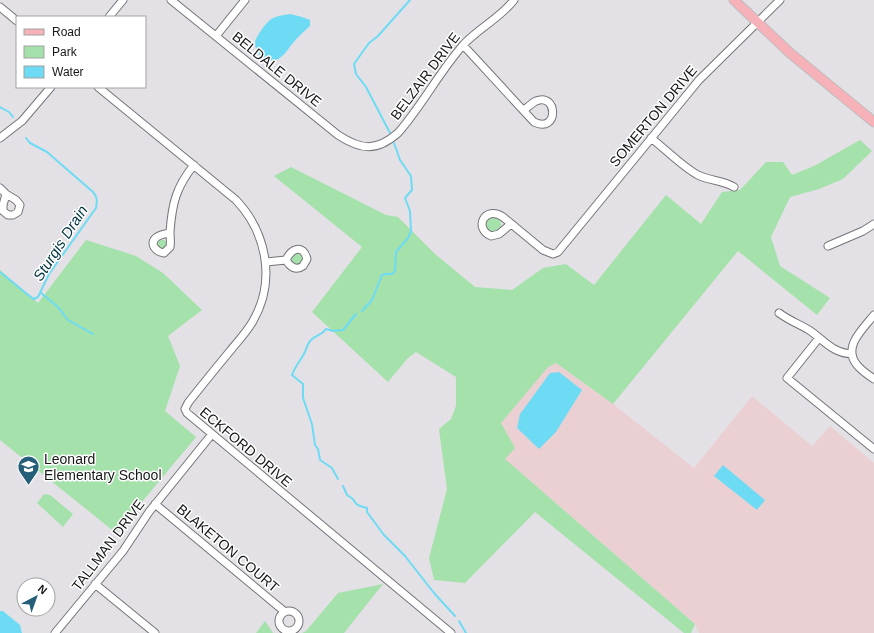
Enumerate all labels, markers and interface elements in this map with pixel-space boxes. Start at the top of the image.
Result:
legend [16,16,146,88]
text: Road [52,25,81,39]
street label: BELDALE DRIVE [229,28,325,110]
street label: BELZAIR DRIVE [387,29,463,123]
text: Park [52,45,78,59]
street label: SOMERTON DRIVE [606,62,700,170]
text: Water [52,65,84,79]
water label: Sturgis Drain [29,202,91,284]
street label: ECKFORD DRIVE [197,404,295,490]
place label: Leonard Elementary School [44,451,162,483]
school or university icon: Leonard Elementary School [16,454,42,487]
street label: TALLMAN DRIVE [68,496,148,594]
street label: BLAKETON COURT [174,501,282,596]
north arrow [16,577,56,617]
text: N [36,582,50,597]

